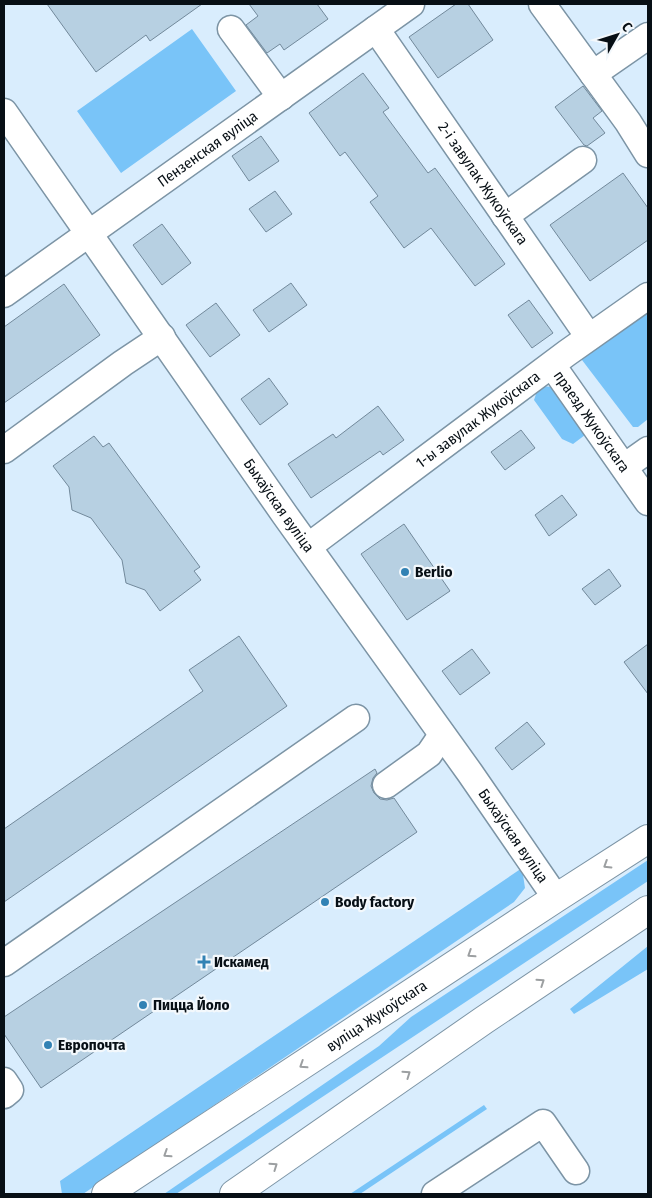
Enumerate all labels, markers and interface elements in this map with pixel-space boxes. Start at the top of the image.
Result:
north arrow [592,10,642,60]
text: С [618,19,636,36]
street label: Пензенская вуліца [154,107,261,191]
street label: 2-і завулак Жукоўскага [434,119,532,248]
street label: 1-ы завулак Жукоўскага [412,367,544,472]
street label: праезд Жукоўскага [550,367,633,476]
street label: Быхаўская вуліца [240,455,318,556]
place label: Berlio [415,563,452,581]
marker: Berlio [399,566,411,578]
street label: Быхаўская вуліца [475,785,552,886]
one-way arrow [603,859,612,869]
place label: Body factory [335,893,415,911]
marker: Body factory [319,896,331,908]
one-way arrow [467,948,476,957]
place label: Искамед [214,953,269,971]
marker: Искамед [198,956,210,968]
street label: вуліца Жукоўскага [323,976,430,1055]
one-way arrow [536,979,545,988]
place label: Пицца Йоло [153,996,229,1014]
marker: Пицца Йоло [137,999,149,1011]
place label: Европочта [58,1036,126,1054]
marker: Европочта [42,1039,54,1051]
one-way arrow [299,1058,308,1068]
one-way arrow [401,1071,411,1080]
one-way arrow [163,1148,173,1157]
one-way arrow [268,1163,278,1172]

